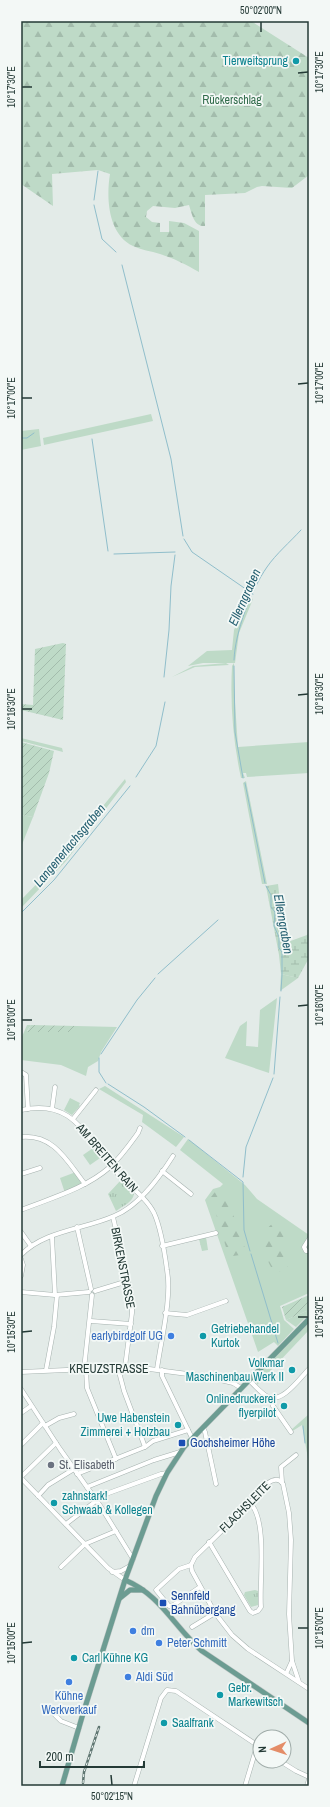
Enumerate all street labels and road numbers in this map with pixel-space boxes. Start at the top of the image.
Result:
street label: AM BREITEN RAIN [72,1119,141,1196]
street label: BIRKENSTRASSE [107,1226,139,1310]
street label: KREUZSTRASSE [69,1361,149,1377]
street label: FLACHSLEITE [216,1478,274,1536]

